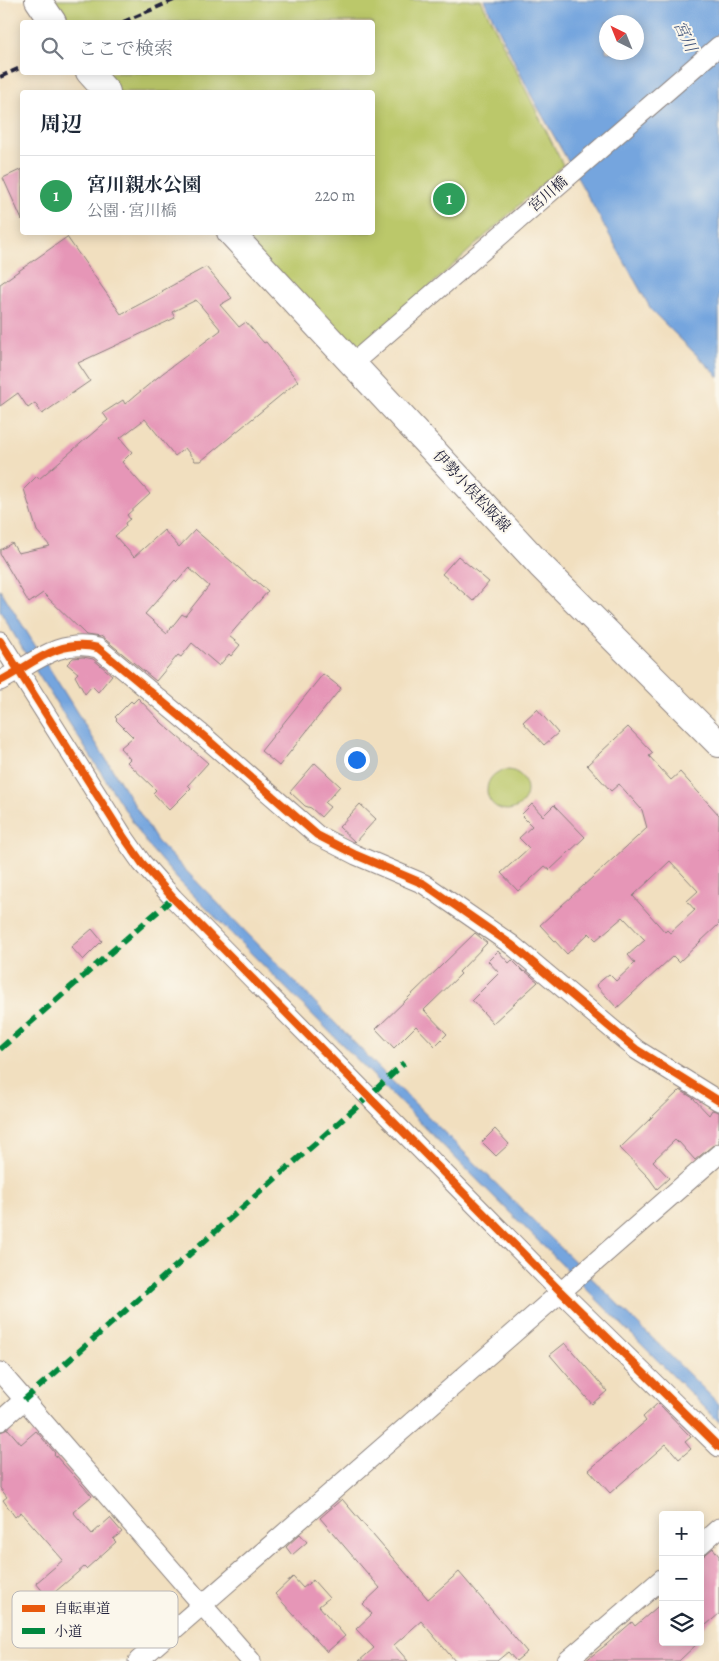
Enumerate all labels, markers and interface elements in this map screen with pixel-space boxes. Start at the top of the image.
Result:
north arrow [599,15,644,60]
water label: 宮川 [668,17,703,57]
search box [20,20,375,75]
icon: search [38,34,66,62]
text: ここで検索 [78,36,173,62]
text: 周辺 [40,110,82,138]
text: 宮川親水公園 [87,172,201,198]
street label: 宮川橋 [524,172,572,216]
pin: 1 [433,180,465,218]
text: 1 [53,185,59,207]
text: 220 m [315,185,355,207]
text: 公園 · 宮川橋 [87,200,177,222]
street label: 伊勢小俣松阪線 [429,446,515,536]
your location [344,747,370,773]
map controls [659,1511,704,1646]
button: + [659,1511,704,1556]
button: − [659,1556,704,1601]
legend [12,1591,178,1648]
text: 自転車道 [54,1599,110,1618]
button: layers [659,1601,704,1646]
text: 小道 [54,1622,82,1641]

